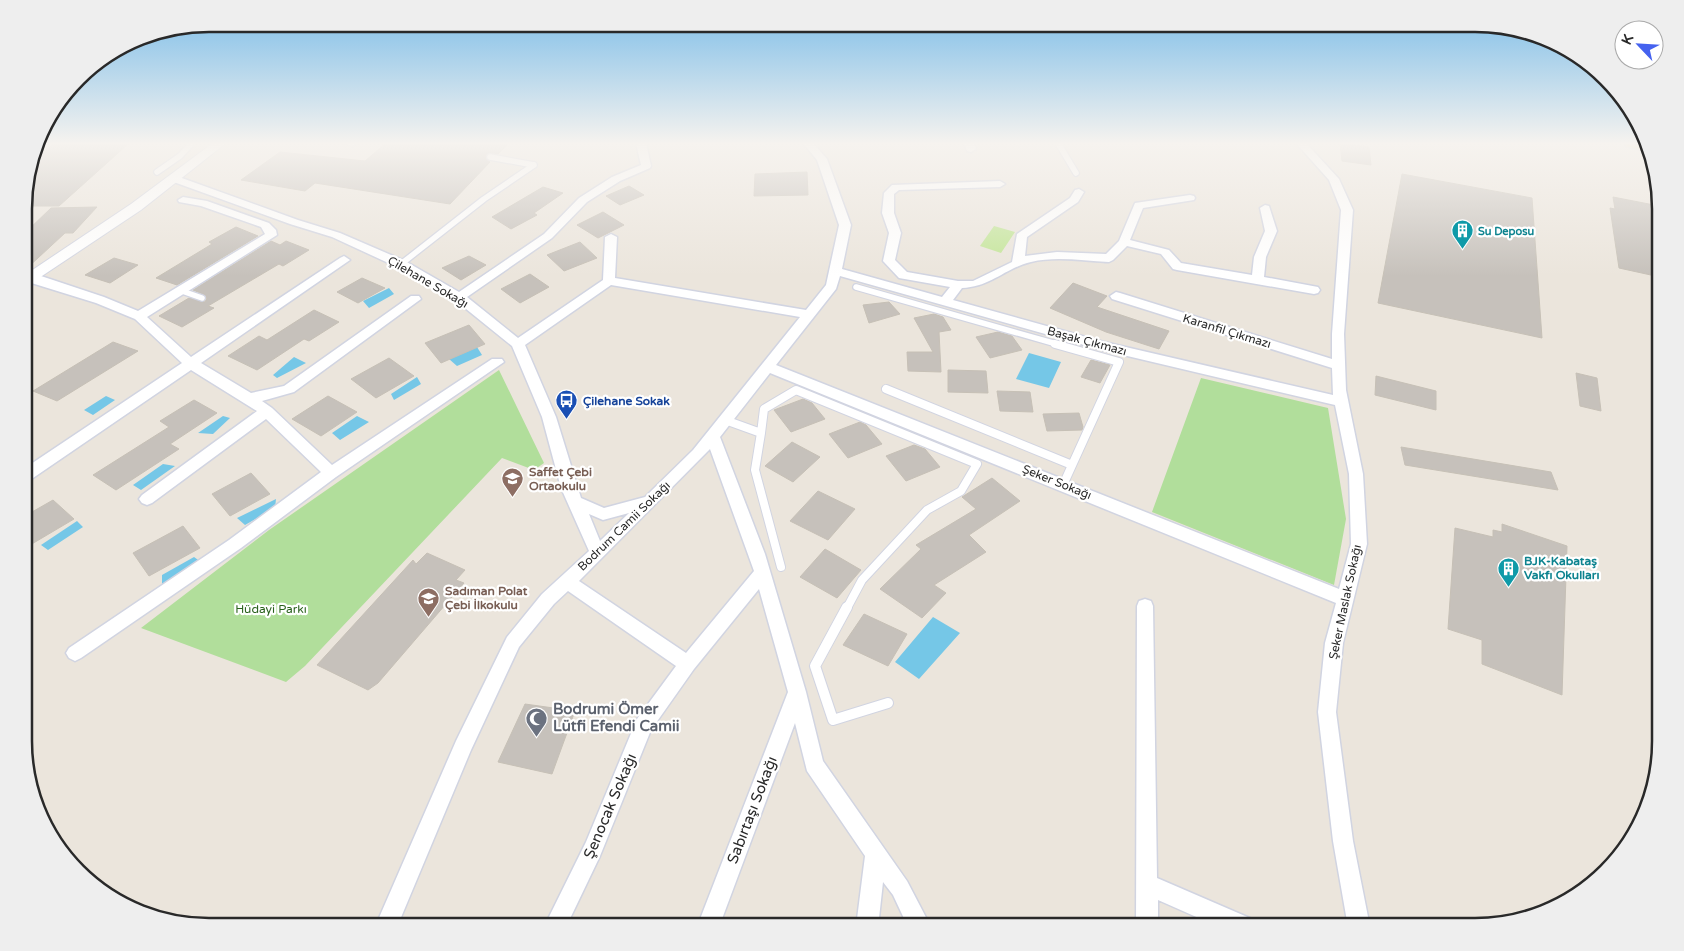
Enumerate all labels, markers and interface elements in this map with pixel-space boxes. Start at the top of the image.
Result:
north arrow [1614,20,1664,70]
text: K [1618,31,1638,48]
building icon: Su Deposu [1450,219,1474,250]
place label: Su Deposu [1478,225,1534,239]
street label: Çilehane Sokağı [385,253,471,311]
street label: Karanfil Çıkmazı [1181,311,1273,351]
street label: Başak Çıkmazı [1046,324,1128,358]
bus stop icon: Çilehane Sokak [555,389,579,420]
place label: Çilehane Sokak [583,394,670,409]
street label: Şeker Sokağı [1020,462,1094,502]
place label: Saffet Çebi Ortaokulu [529,465,592,493]
school or university icon: Saffet Çebi Ortaokulu [501,467,525,498]
street label: Bodrum Camii Sokağı [575,478,673,574]
street label: Şeker Maslak Sokağı [1326,543,1364,661]
place label: BJK-Kabataş Vakfı Okulları [1524,554,1599,582]
building icon: BJK-Kabataş Vakfı Okulları [1496,556,1520,587]
place label: Sadıman Polat Çebi İlkokulu [445,584,528,613]
school or university icon: Sadıman Polat Çebi İlkokulu [417,586,441,617]
park label: Hüdayi Parkı [235,602,307,616]
place label: Bodrumi Ömer Lütfi Efendi Camii [553,700,679,735]
mosque icon: Bodrumi Ömer Lütfi Efendi Camii [525,706,549,737]
street label: Şenocak Sokağı [580,751,640,861]
street label: Sabırtaşı Sokağı [723,754,781,866]

